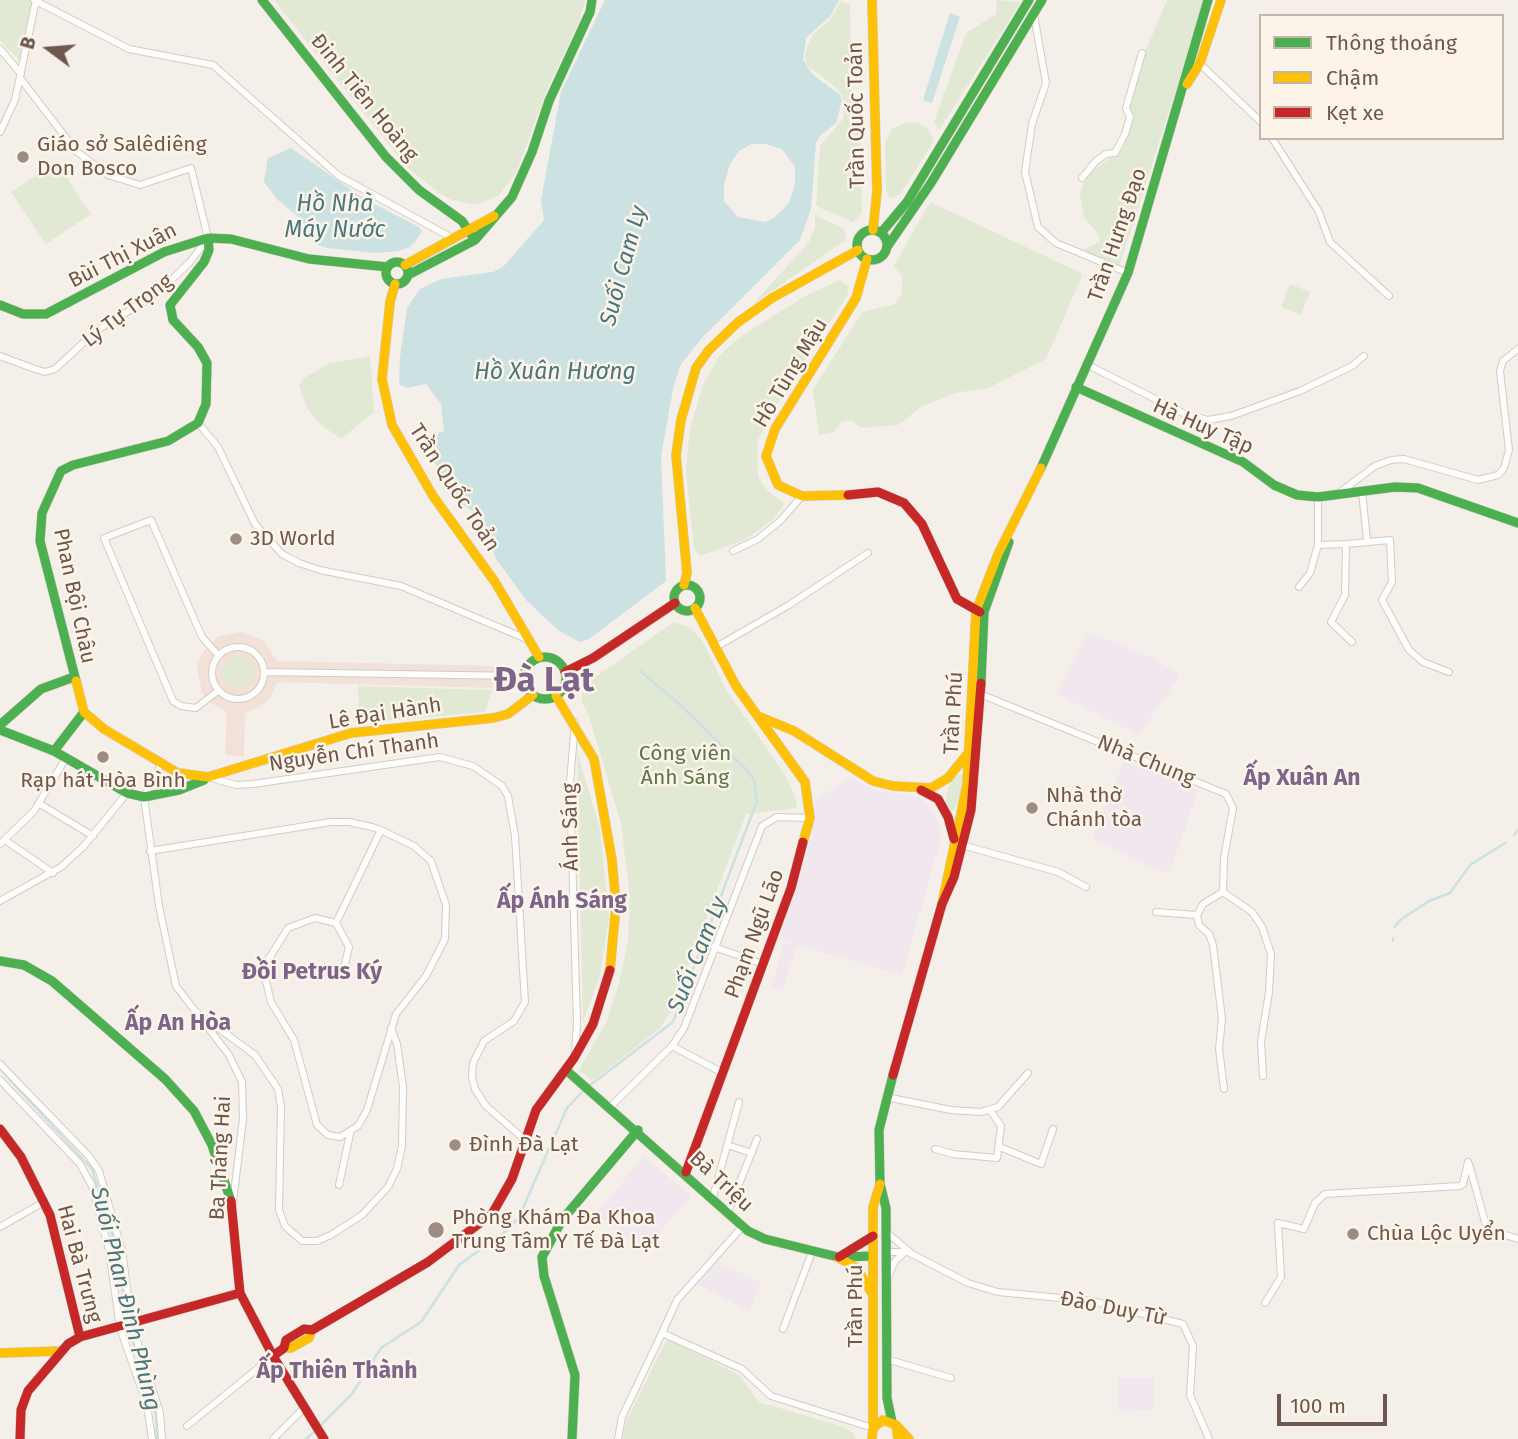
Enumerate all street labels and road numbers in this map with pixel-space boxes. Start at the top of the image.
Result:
street label: Đinh Tiên Hoàng [305,29,423,167]
street label: Trần Quốc Toản [843,41,871,189]
street label: Trần Hưng Đạo [1083,165,1153,305]
street label: Bùi Thị Xuân [65,218,181,294]
street label: Lý Tự Trọng [78,269,178,353]
street label: Hồ Tùng Mậu [748,314,834,432]
street label: Hà Huy Tập [1149,394,1257,460]
street label: Trần Quốc Toản [403,420,505,556]
street label: Phan Bội Châu [47,526,101,666]
street label: Trần Phú [939,671,969,755]
street label: Lê Đại Hành [327,693,443,735]
street label: Nguyễn Chí Thanh [267,729,441,777]
street label: Nhà Chung [1094,730,1198,792]
street label: Ánh Sáng [558,783,584,871]
street label: Phạm Ngũ Lão [720,866,790,1002]
street label: Ba Tháng Hai [205,1095,237,1221]
street label: Bà Triệu [684,1146,758,1218]
street label: Hai Bà Trưng [51,1202,107,1326]
street label: Trần Phú [843,1264,869,1348]
street label: Đào Duy Từ [1058,1286,1168,1332]

